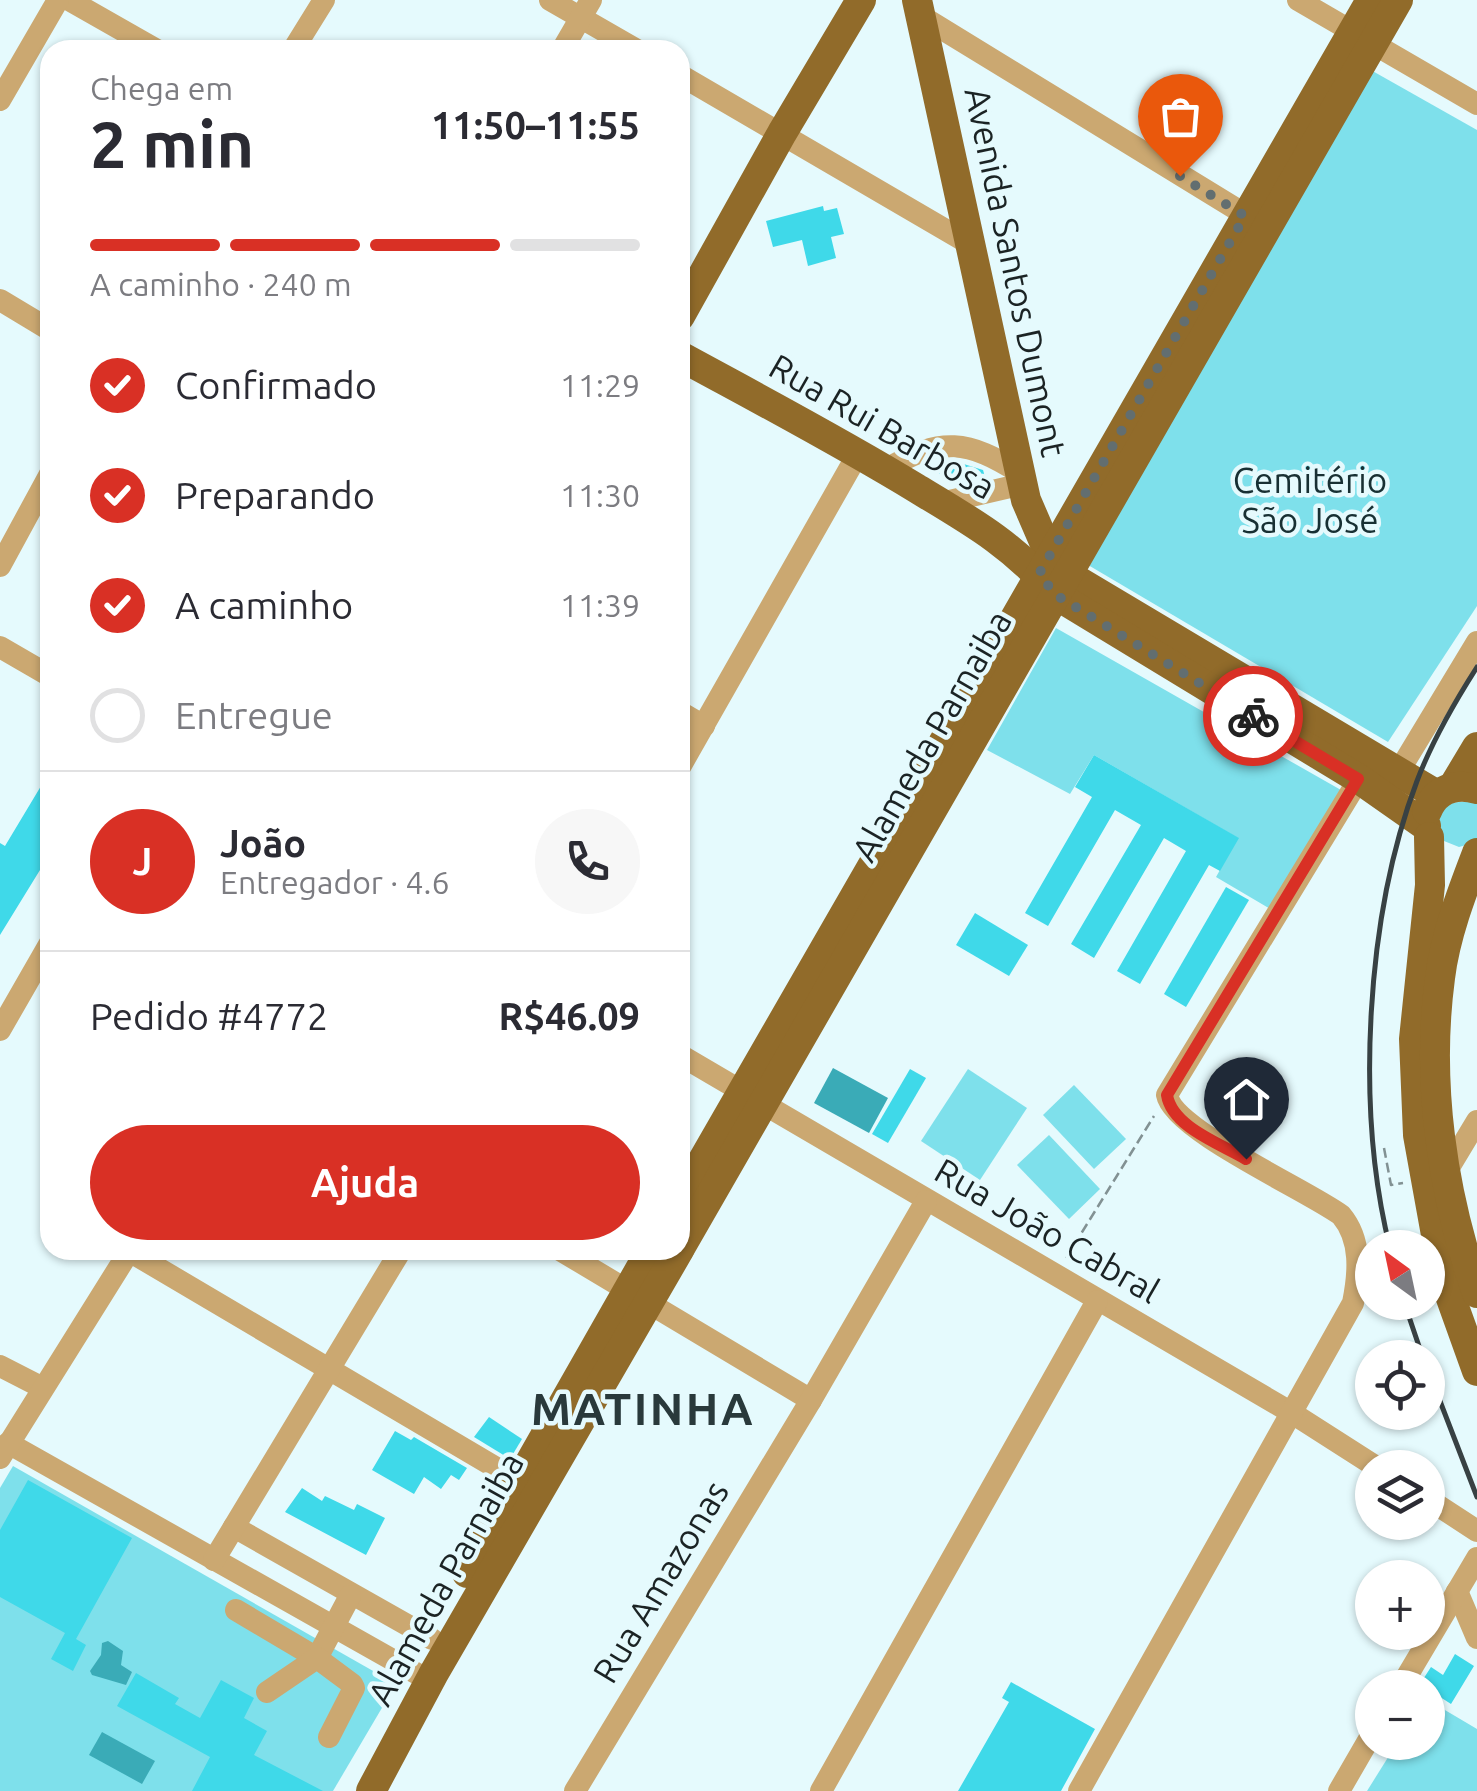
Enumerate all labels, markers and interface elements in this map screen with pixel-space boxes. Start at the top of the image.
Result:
text: Chega em [90,70,233,106]
pin [1138,74,1223,177]
street label: Avenida Santos Dumont [957,84,1075,460]
icon: bag [1153,89,1208,144]
text: 11:50–11:55 [431,104,640,146]
text: 2 min [90,107,254,180]
text: A caminho · 240 m [90,266,352,302]
street label: Rua Rui Barbosa [763,345,1002,507]
icon: check [90,358,145,413]
text: Confirmado [175,364,377,406]
text: 11:29 [560,367,640,403]
park label: Cemitério São José [1233,460,1387,540]
icon: check [90,468,145,523]
text: Preparando [175,474,375,516]
text: 11:30 [560,477,640,513]
icon: check [90,578,145,633]
text: A caminho [175,584,353,626]
text: 11:39 [560,587,640,623]
street label: Alameda Parnaiba [843,603,1019,868]
courier [1203,666,1303,766]
icon: bike [1226,689,1281,744]
text: Entregue [175,694,333,736]
button: phone [535,809,640,914]
text: João [220,822,306,864]
text: J [133,840,152,882]
text: Entregador · 4.6 [220,864,449,900]
text: Pedido #4772 [90,995,328,1037]
text: R$46.09 [499,995,640,1037]
pin [1204,1057,1289,1160]
icon: home [1219,1072,1274,1127]
button: Ajuda [90,1125,640,1240]
street label: Rua João Cabral [928,1150,1167,1311]
north arrow [1355,1230,1445,1320]
map controls [1355,1230,1445,1760]
button: locate [1355,1340,1445,1430]
district label: MATINHA [531,1383,755,1434]
street label: Alameda Parnaiba [359,1445,531,1712]
button: layers [1355,1450,1445,1540]
street label: Rua Amazonas [584,1473,736,1690]
button: + [1355,1560,1445,1650]
button: − [1355,1670,1445,1760]

